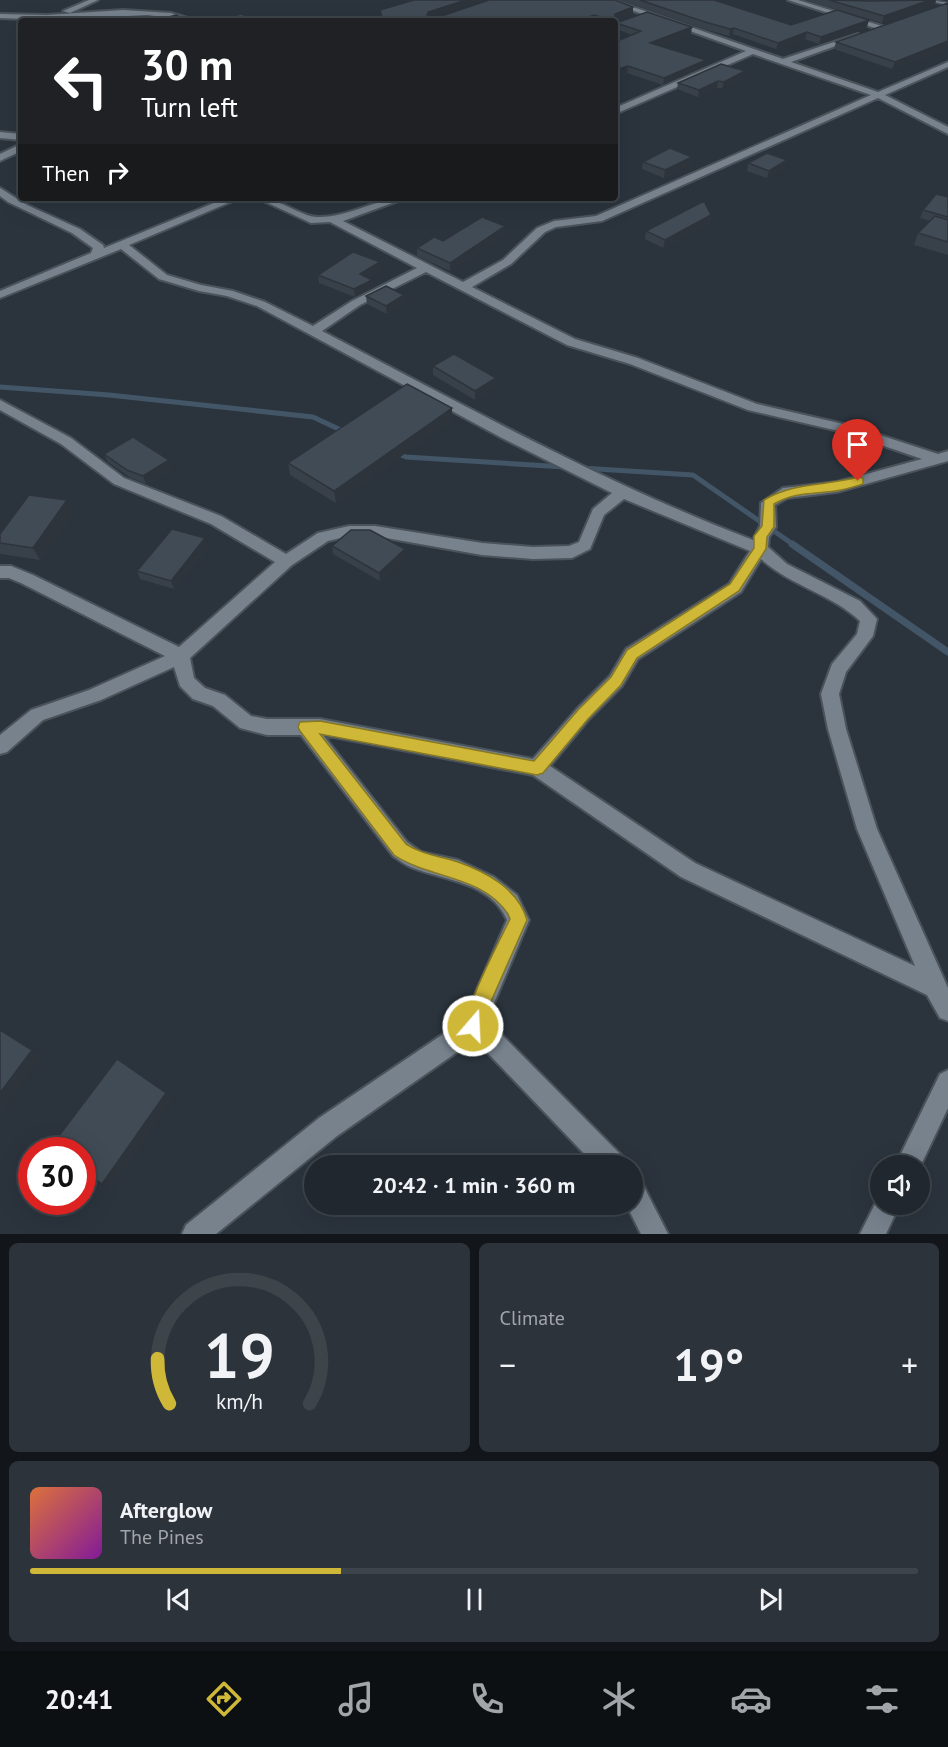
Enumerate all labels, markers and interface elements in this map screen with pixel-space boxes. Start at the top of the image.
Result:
text: 30 m [141,37,233,92]
icon: left [42,42,120,120]
text: Turn left [141,90,238,124]
icon: right [101,156,134,189]
text: Then [42,159,89,187]
pin [832,419,883,481]
icon: arrive [841,428,874,461]
position arrow [441,994,505,1058]
speed limit sign: 30 [18,1137,96,1215]
map controls [870,1155,930,1215]
button: sound [870,1155,930,1215]
text: 20:42 · 1 min · 360 m [372,1171,575,1199]
text: Climate [500,1305,565,1331]
text: 19 [204,1314,275,1395]
text: 19° [673,1335,744,1393]
text: − [500,1343,516,1386]
text: + [901,1343,918,1386]
text: km/h [216,1388,263,1416]
text: Afterglow [120,1496,212,1524]
text: The Pines [120,1524,204,1550]
icon: previous [162,1583,195,1616]
icon: pause [458,1583,491,1616]
icon: next [754,1583,787,1616]
icon: directions [203,1678,245,1720]
icon: music [335,1678,377,1720]
icon: phone [466,1678,508,1720]
icon: climate [598,1678,640,1720]
icon: car [730,1678,772,1720]
icon: filters [861,1678,903,1720]
text: 20:41 [45,1682,113,1716]

